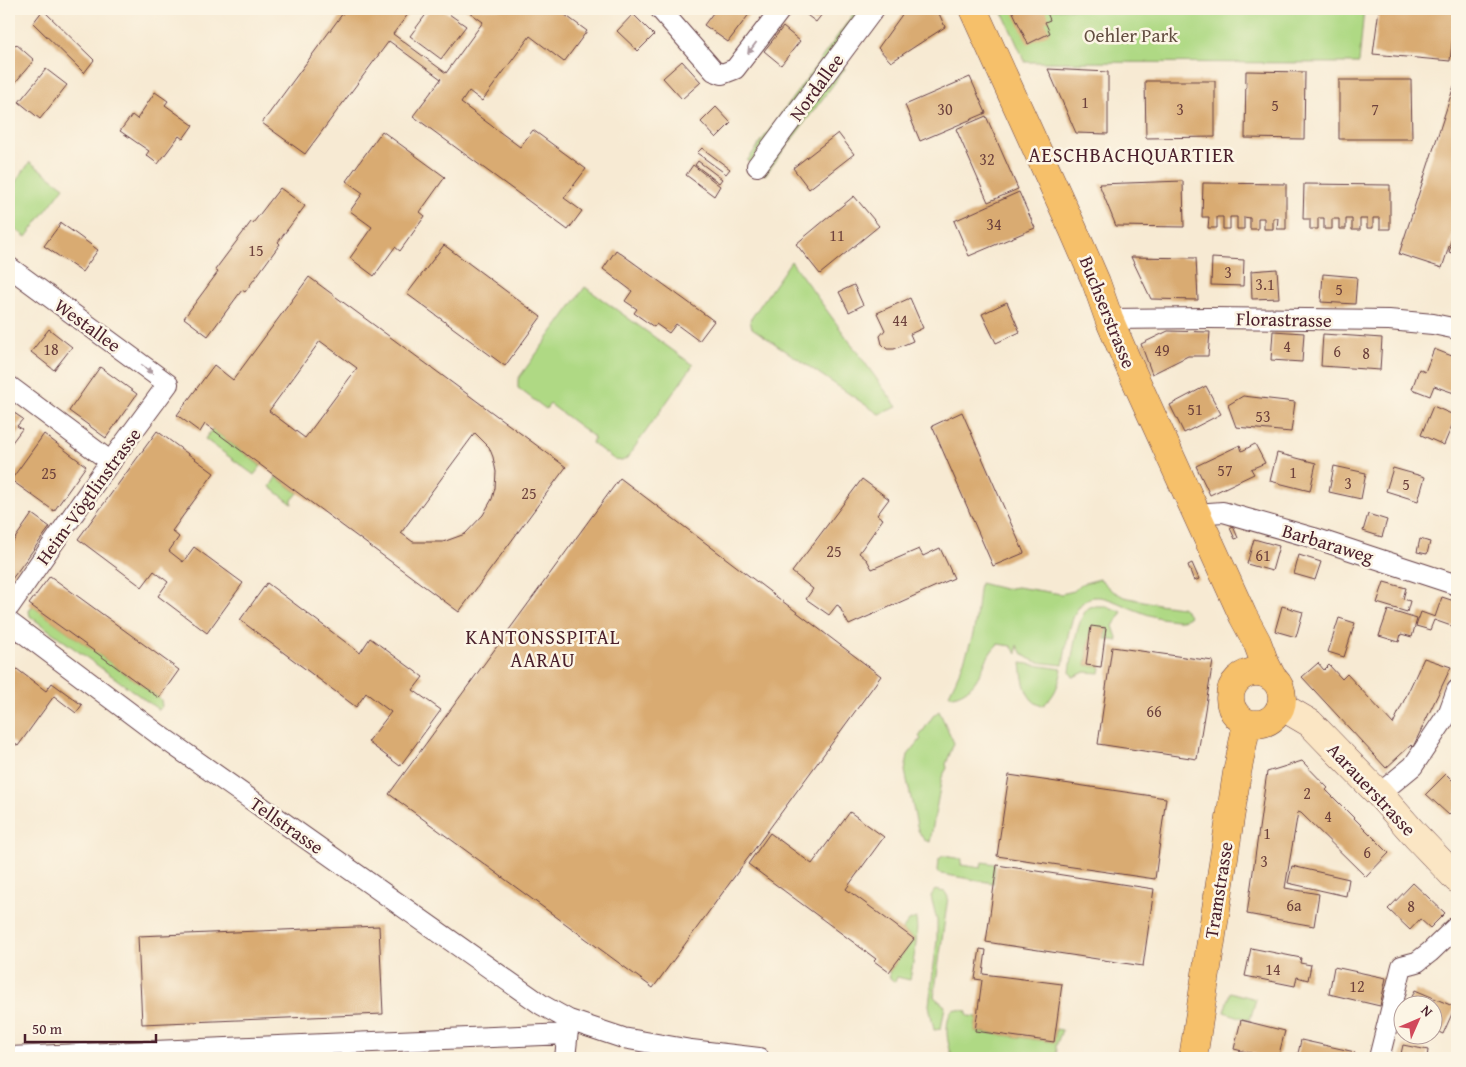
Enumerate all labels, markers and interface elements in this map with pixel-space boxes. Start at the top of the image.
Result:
park label: Oehler Park [1084,21,1178,49]
one-way arrow [746,41,757,54]
street label: Nordallee [782,47,850,127]
house number: 1 [1081,90,1089,114]
house number: 5 [1271,93,1279,117]
house number: 30 [937,97,953,121]
house number: 3 [1176,97,1184,121]
house number: 7 [1371,97,1379,121]
district label: AESCHBACHQUARTIER [1028,140,1236,169]
house number: 32 [979,147,995,171]
house number: 34 [986,212,1002,236]
house number: 11 [829,223,845,247]
house number: 15 [248,238,264,262]
street label: Buchserstrasse [1073,252,1143,372]
house number: 3 [1224,260,1232,284]
house number: 3.1 [1255,272,1275,296]
house number: 5 [1335,277,1343,301]
street label: Westallee [49,291,127,359]
street label: Florastrasse [1236,304,1332,334]
house number: 44 [892,308,908,332]
house number: 4 [1283,334,1291,358]
house number: 18 [43,337,59,361]
house number: 49 [1154,338,1170,362]
house number: 6 [1333,339,1341,363]
house number: 8 [1362,341,1370,365]
one-way arrow [140,363,153,374]
house number: 51 [1187,397,1203,421]
house number: 53 [1255,404,1271,428]
street label: Heim-Vögtlinstrasse [29,422,147,570]
house number: 57 [1217,458,1233,482]
house number: 1 [1289,460,1297,484]
house number: 25 [41,461,57,485]
house number: 3 [1344,471,1352,495]
house number: 5 [1402,472,1410,496]
house number: 25 [521,481,537,505]
street label: Barbaraweg [1279,516,1378,570]
house number: 25 [826,539,842,563]
house number: 61 [1255,543,1271,567]
district label: KANTONSSPITAL AARAU [466,622,620,674]
house number: 66 [1146,699,1162,723]
street label: Aarauerstrasse [1321,736,1423,842]
house number: 2 [1303,781,1311,805]
street label: Tellstrasse [244,789,330,861]
house number: 4 [1324,804,1332,828]
house number: 1 [1263,821,1271,845]
street label: Tramstrasse [1197,839,1239,940]
house number: 6 [1363,840,1371,864]
house number: 3 [1260,849,1268,873]
house number: 6a [1286,893,1302,917]
house number: 8 [1407,894,1415,918]
house number: 14 [1265,957,1281,981]
house number: 12 [1349,974,1365,998]
north arrow [1394,994,1444,1044]
text: N [1417,1000,1438,1022]
scale bar [25,1012,156,1044]
text: 50 m [32,1018,63,1039]

